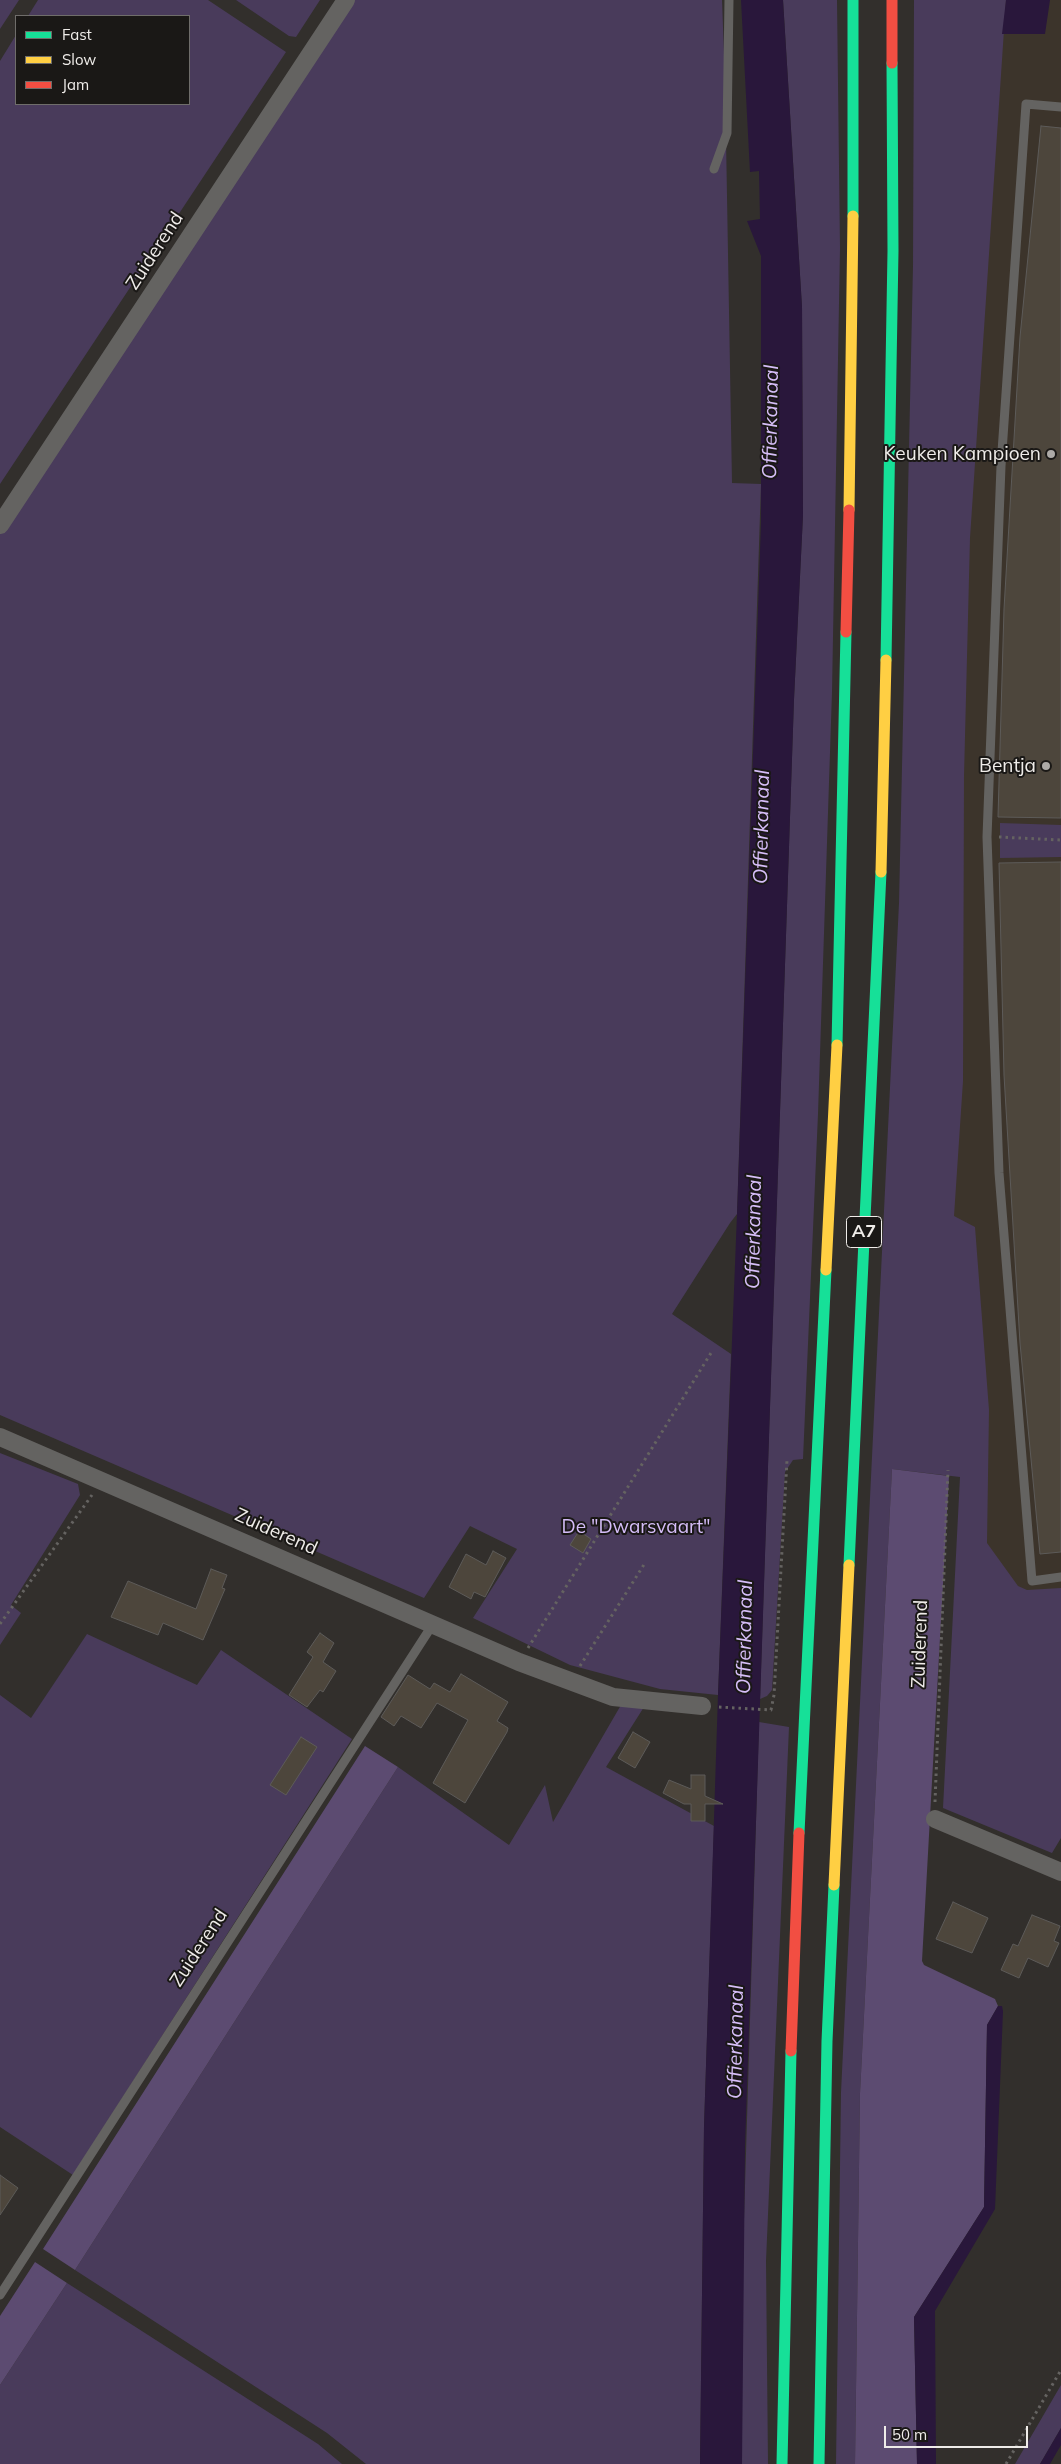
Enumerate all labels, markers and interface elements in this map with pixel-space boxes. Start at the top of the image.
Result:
legend [15,15,190,105]
text: Fast [62,25,92,44]
text: Slow [62,50,96,69]
text: Jam [62,75,89,94]
street label: Zuiderend [121,208,189,294]
water label: Offierkanaal [758,365,784,479]
place label: Keuken Kampioen [884,443,1041,465]
marker: Keuken Kampioen [1045,448,1057,460]
place label: Bentja [979,755,1036,777]
marker: Bentja [1040,760,1052,772]
water label: Offierkanaal [749,770,775,884]
water label: Offierkanaal [741,1175,767,1289]
road number: A7 [846,1216,882,1248]
street label: Zuiderend [231,1504,321,1560]
park label: De "Dwarsvaart" [561,1516,711,1538]
water label: Offierkanaal [732,1580,758,1694]
street label: Zuiderend [907,1600,933,1688]
street label: Zuiderend [165,1905,233,1991]
water label: Offierkanaal [723,1985,749,2099]
scale bar [886,2416,1030,2448]
text: 50 m [892,2425,927,2444]

